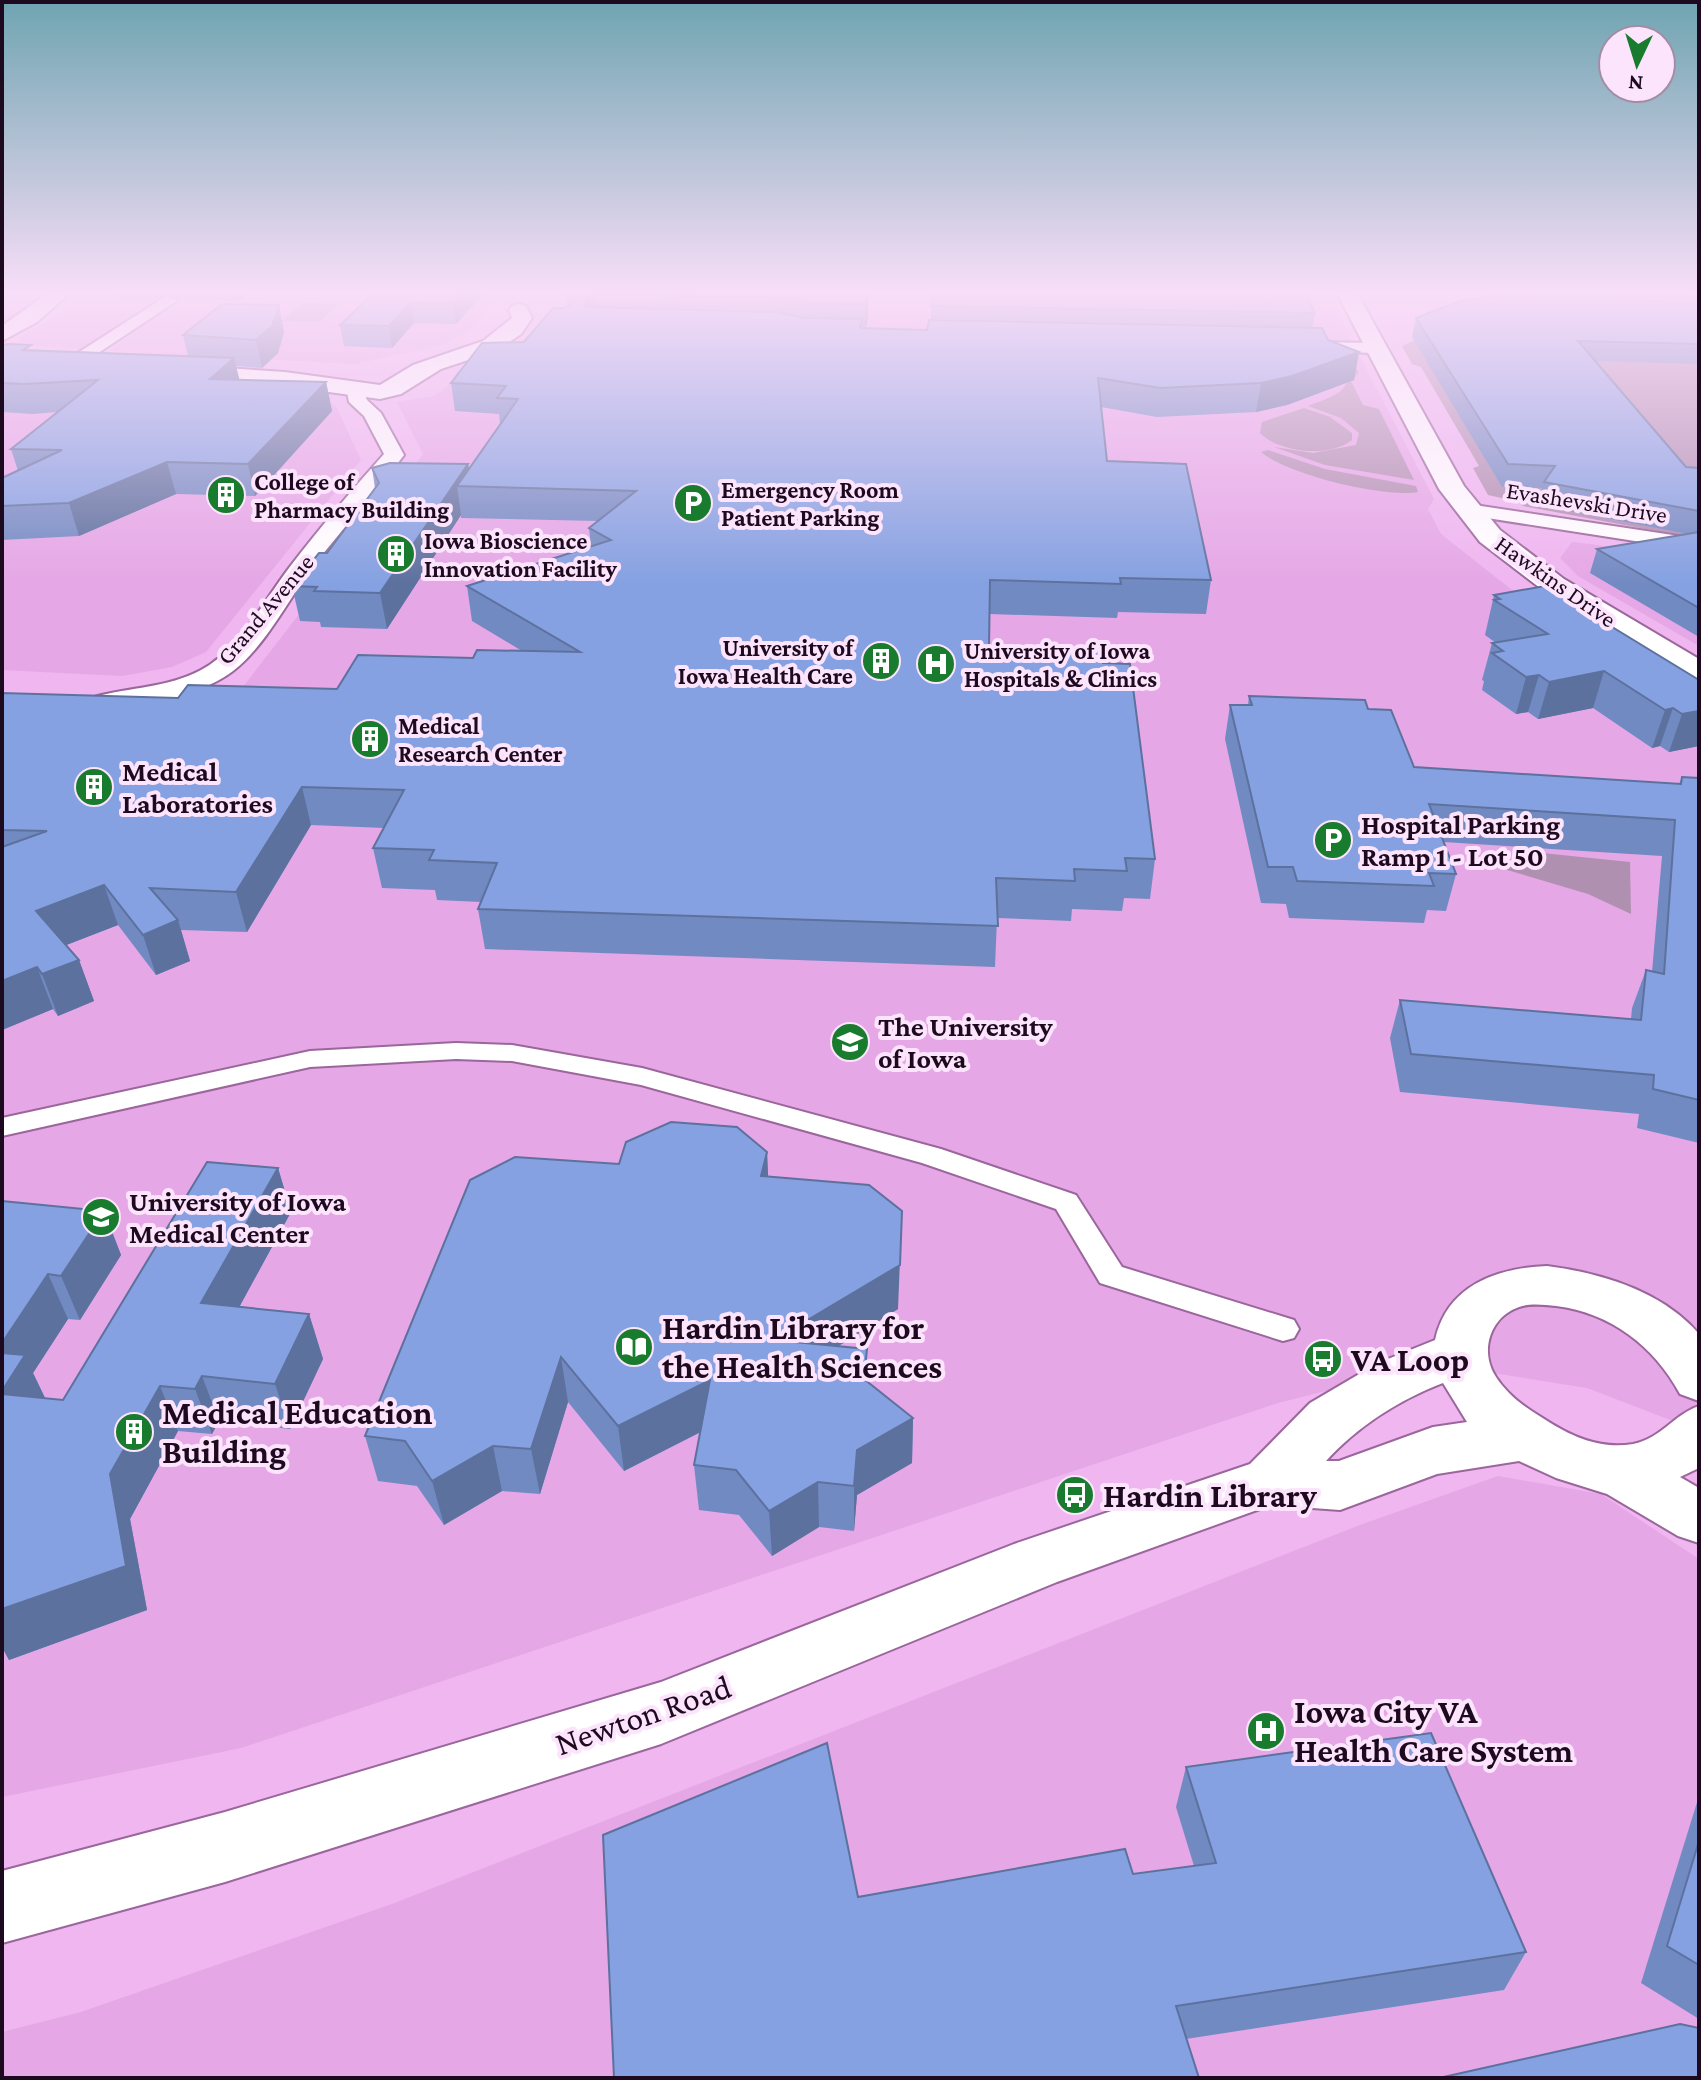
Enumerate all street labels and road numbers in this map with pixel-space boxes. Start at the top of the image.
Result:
street label: Evashevski Drive [1505,476,1669,528]
street label: Hawkins Drive [1490,529,1622,633]
street label: Grand Avenue [211,549,319,669]
street label: Newton Road [550,1668,736,1762]

